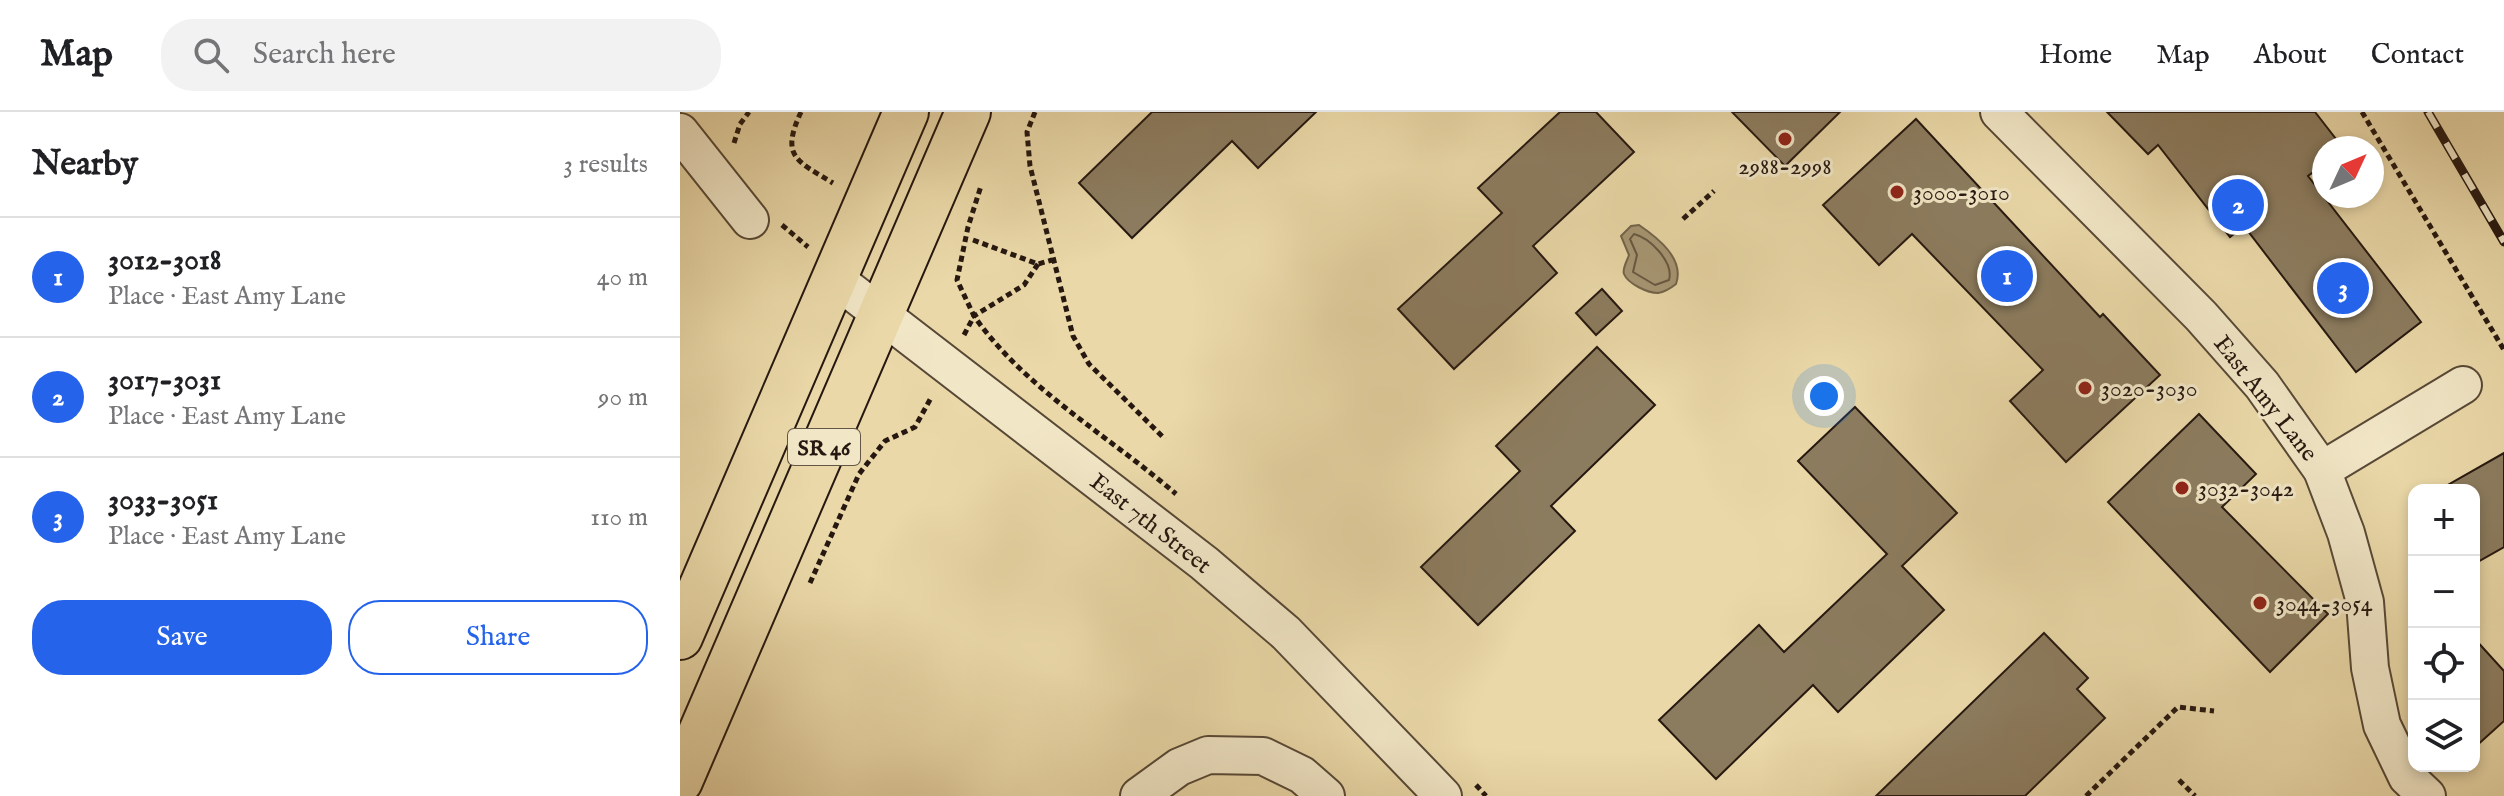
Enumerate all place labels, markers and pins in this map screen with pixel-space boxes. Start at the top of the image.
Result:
marker: 2988-2998 [1776,130,1794,148]
place label: 2988-2998 [1738,152,1832,183]
pin: 2 [2212,175,2264,235]
place label: 3000-3010 [1913,178,2010,209]
marker: 3000-3010 [1888,183,1906,201]
pin: 1 [1981,246,2033,306]
pin: 3 [2317,258,2369,318]
place label: 3020-3030 [2101,374,2197,405]
marker: 3020-3030 [2076,379,2094,397]
place label: 3032-3042 [2198,474,2294,505]
marker: 3032-3042 [2173,479,2191,497]
place label: 3044-3054 [2276,589,2373,620]
marker: 3044-3054 [2251,594,2269,612]

